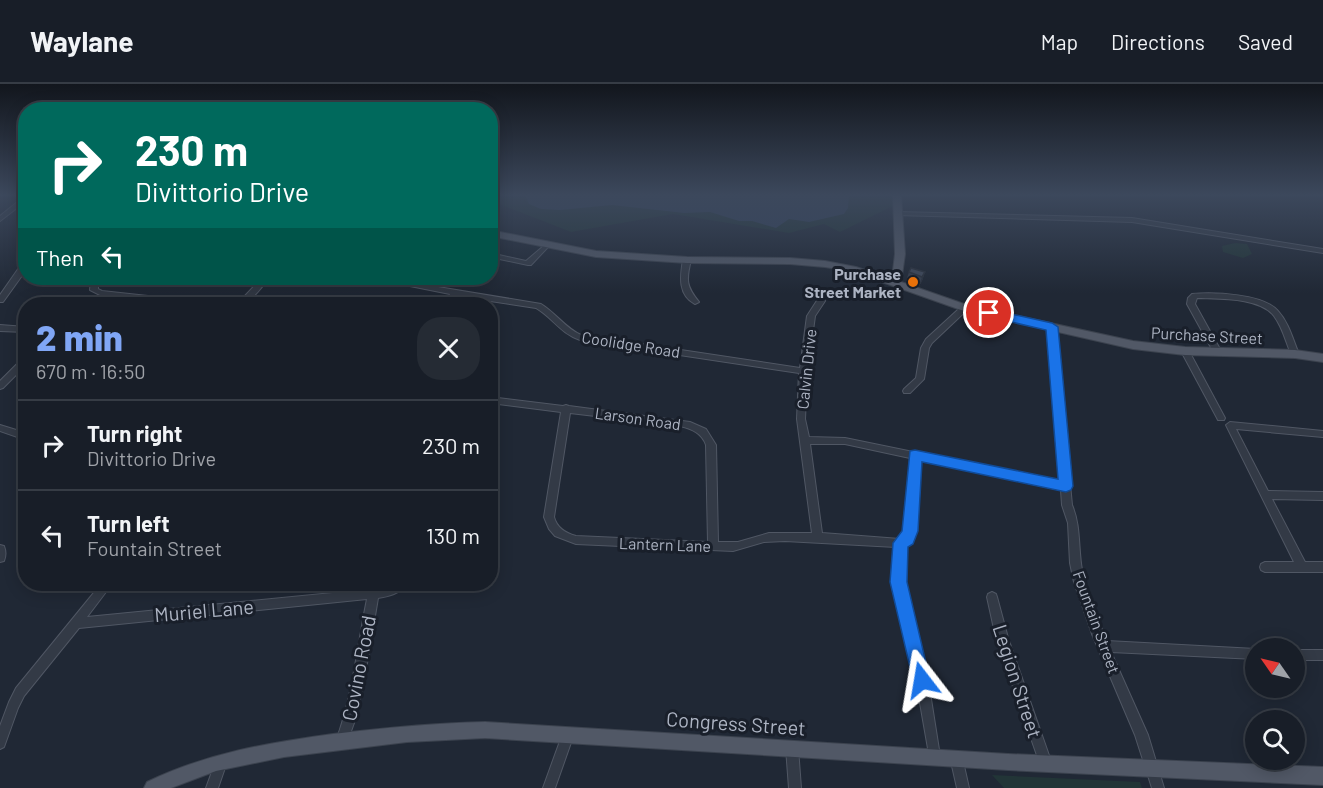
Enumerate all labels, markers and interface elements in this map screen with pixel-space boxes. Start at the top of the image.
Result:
text: Waylane [30,24,134,58]
text: Map [1041,29,1078,54]
text: Directions [1111,29,1205,54]
text: Saved [1238,29,1293,54]
text: 230 m [135,124,248,174]
icon: right [36,126,114,204]
text: Divittorio Drive [135,175,309,207]
icon: left [96,240,129,273]
text: Then [36,244,84,270]
place label: Purchase Street Market [804,264,901,301]
marker: Purchase Street Market [906,275,920,289]
pin [963,287,1014,338]
icon: arrive [972,296,1005,329]
text: 2 min [36,315,123,358]
button: close [417,317,480,380]
street label: Purchase Street [1151,323,1263,347]
street label: Coolidge Road [580,327,682,361]
street label: Calvin Drive [792,328,820,410]
text: 670 m · 16:50 [36,359,145,383]
street label: Larson Road [594,403,682,433]
text: Turn right [87,420,182,446]
icon: right [36,429,69,462]
text: 230 m [422,432,480,458]
text: Divittorio Drive [87,446,216,470]
text: Turn left [87,510,170,536]
icon: left [36,519,69,552]
text: 130 m [426,522,480,548]
street label: Lantern Lane [619,533,711,555]
text: Fountain Street [87,536,222,560]
street label: Fountain Street [1070,568,1124,676]
street label: Muriel Lane [153,594,255,626]
street label: Covino Road [336,613,380,723]
street label: Legion Street [988,621,1048,741]
north arrow [1245,638,1305,698]
map controls [1245,638,1305,770]
position arrow [890,648,954,712]
street label: Congress Street [665,706,807,740]
button: search [1245,710,1305,770]

